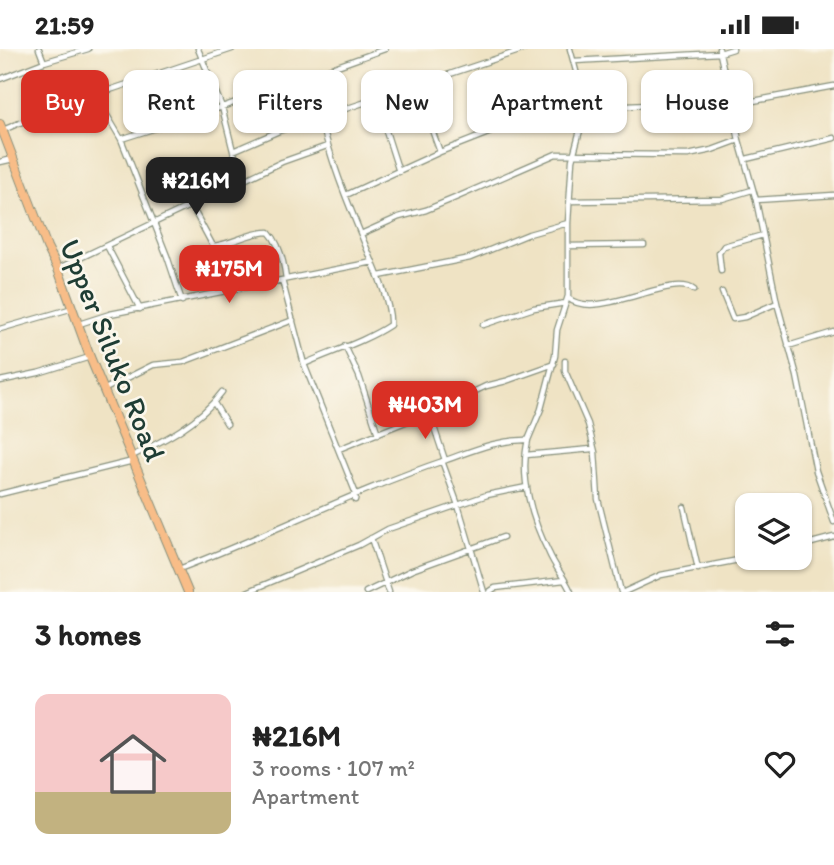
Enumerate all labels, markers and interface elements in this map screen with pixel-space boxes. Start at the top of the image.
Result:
text: 21:59 [35,9,94,41]
chip: Buy [21,70,109,133]
chip: Rent [123,70,219,133]
chip: Filters [233,70,347,133]
chip: New [361,70,453,133]
chip: Apartment [467,70,627,133]
chip: House [641,70,753,133]
pin: ₦216M [147,157,245,217]
text: ₦216M [162,166,230,194]
street label: Upper Siluko Road [52,234,174,466]
pin: ₦175M [180,245,278,305]
text: ₦175M [195,254,263,282]
pin: ₦403M [376,381,474,441]
text: ₦403M [388,390,462,418]
map controls [735,493,812,570]
button: layers [735,493,812,570]
icon: filters [761,615,799,653]
text: 3 homes [35,616,142,653]
text: ₦216M [252,717,341,754]
icon: home [91,722,175,806]
icon: heart [761,745,799,783]
text: 3 rooms · 107 m² [252,754,415,782]
text: Apartment [252,782,359,810]

